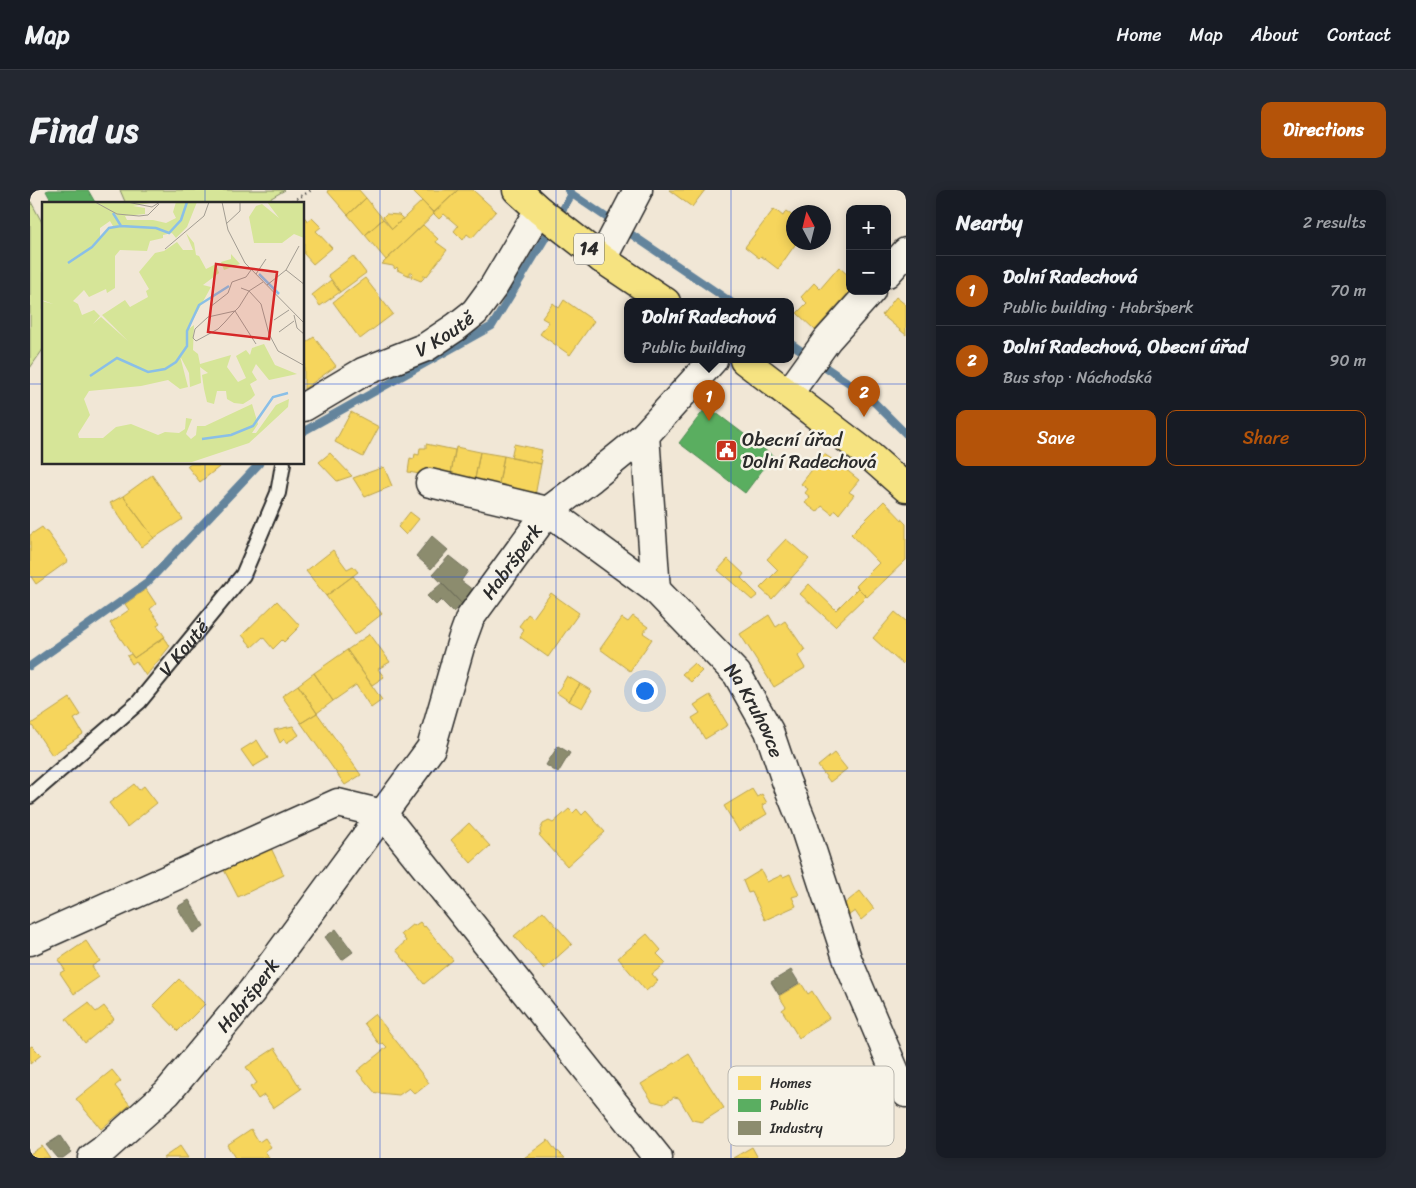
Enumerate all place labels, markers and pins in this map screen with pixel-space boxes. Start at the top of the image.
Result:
pin: 2 [848,376,880,417]
pin: 1 [693,380,725,421]
place label: Obecní úřad Dolní Radechová [742,423,877,478]
public building icon: Obecní úřad Dolní Radechová [714,438,738,462]

